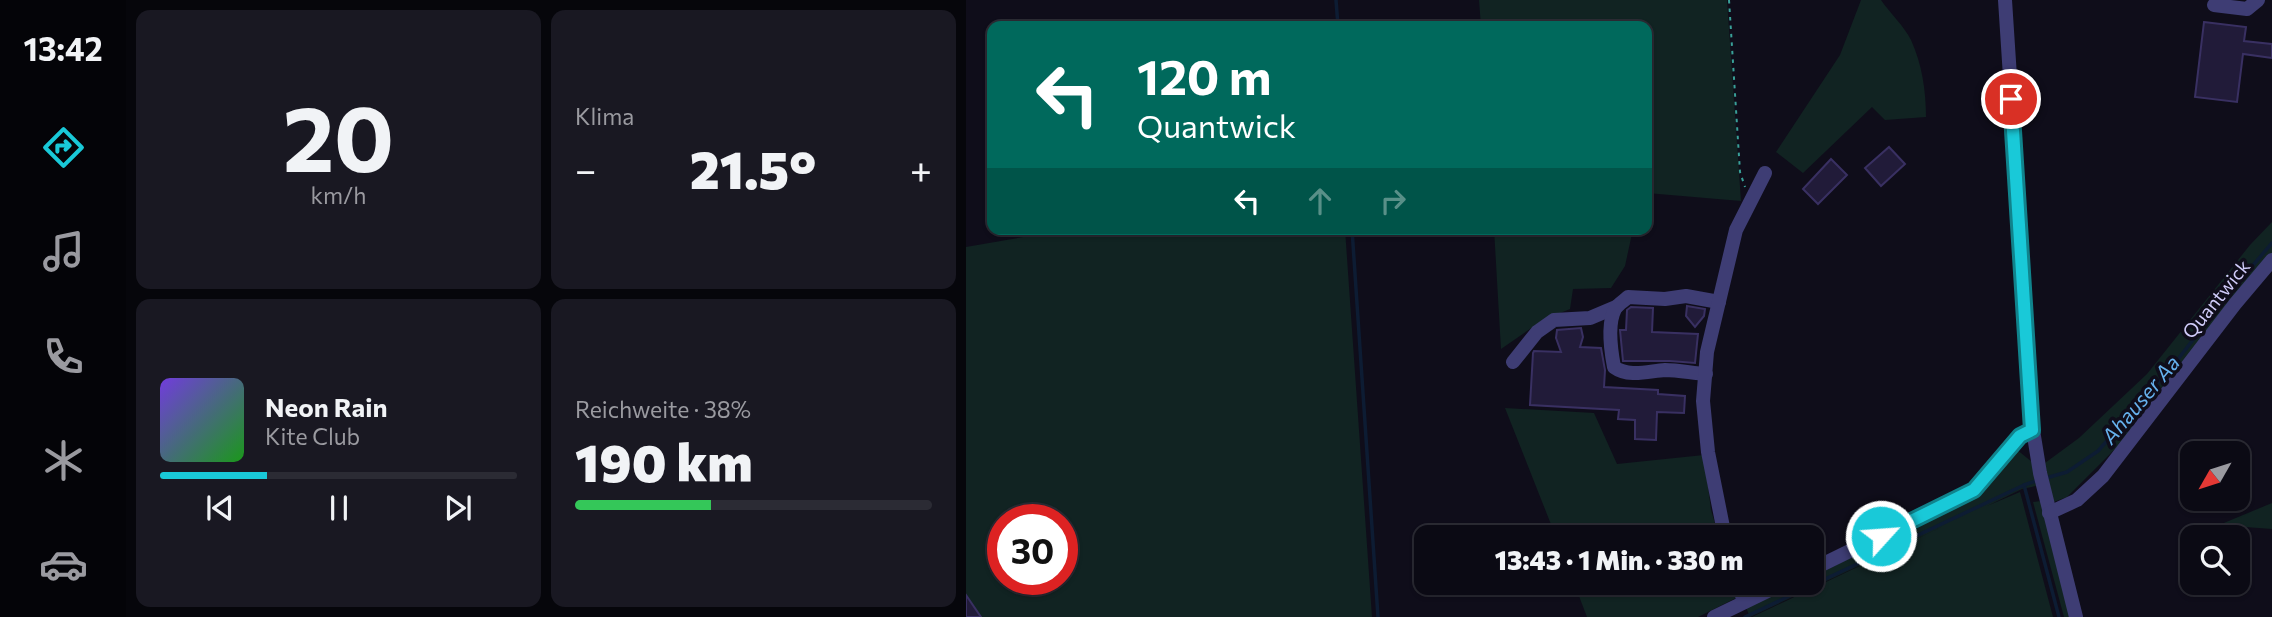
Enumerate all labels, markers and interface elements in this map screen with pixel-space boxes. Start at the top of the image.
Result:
text: 13:42 [23,28,103,68]
text: 120 m [1137,45,1271,105]
icon: left [1022,49,1113,140]
pin [1981,69,2041,129]
text: 20 [283,79,394,191]
icon: arrive [1992,80,2030,118]
text: Klima [575,102,634,130]
text: Quantwick [1137,105,1296,145]
icon: directions [39,123,88,172]
text: 21.5° [690,136,816,200]
text: − [575,145,597,192]
text: + [910,145,932,192]
text: km/h [311,181,366,209]
icon: left [1228,182,1266,220]
icon: ahead [1301,182,1339,220]
icon: right [1374,182,1412,220]
icon: music [39,227,88,276]
street label: Quantwick [2177,255,2254,343]
icon: phone [39,332,88,381]
water label: Ahauser Aa [2095,350,2184,449]
text: Neon Rain [265,391,388,422]
text: Reichweite · 38% [575,395,751,423]
text: Kite Club [265,422,360,450]
text: 190 km [575,429,753,493]
icon: climate [39,436,88,485]
north arrow [2180,441,2250,511]
map controls [2180,441,2250,595]
icon: previous [201,489,239,527]
icon: pause [320,489,358,527]
icon: next [439,489,477,527]
position arrow [1844,499,1918,573]
speed limit sign: 30 [987,504,1078,595]
button: search [2180,525,2250,595]
icon: car [39,540,88,589]
text: 13:43 · 1 Min. · 330 m [1495,544,1743,575]

